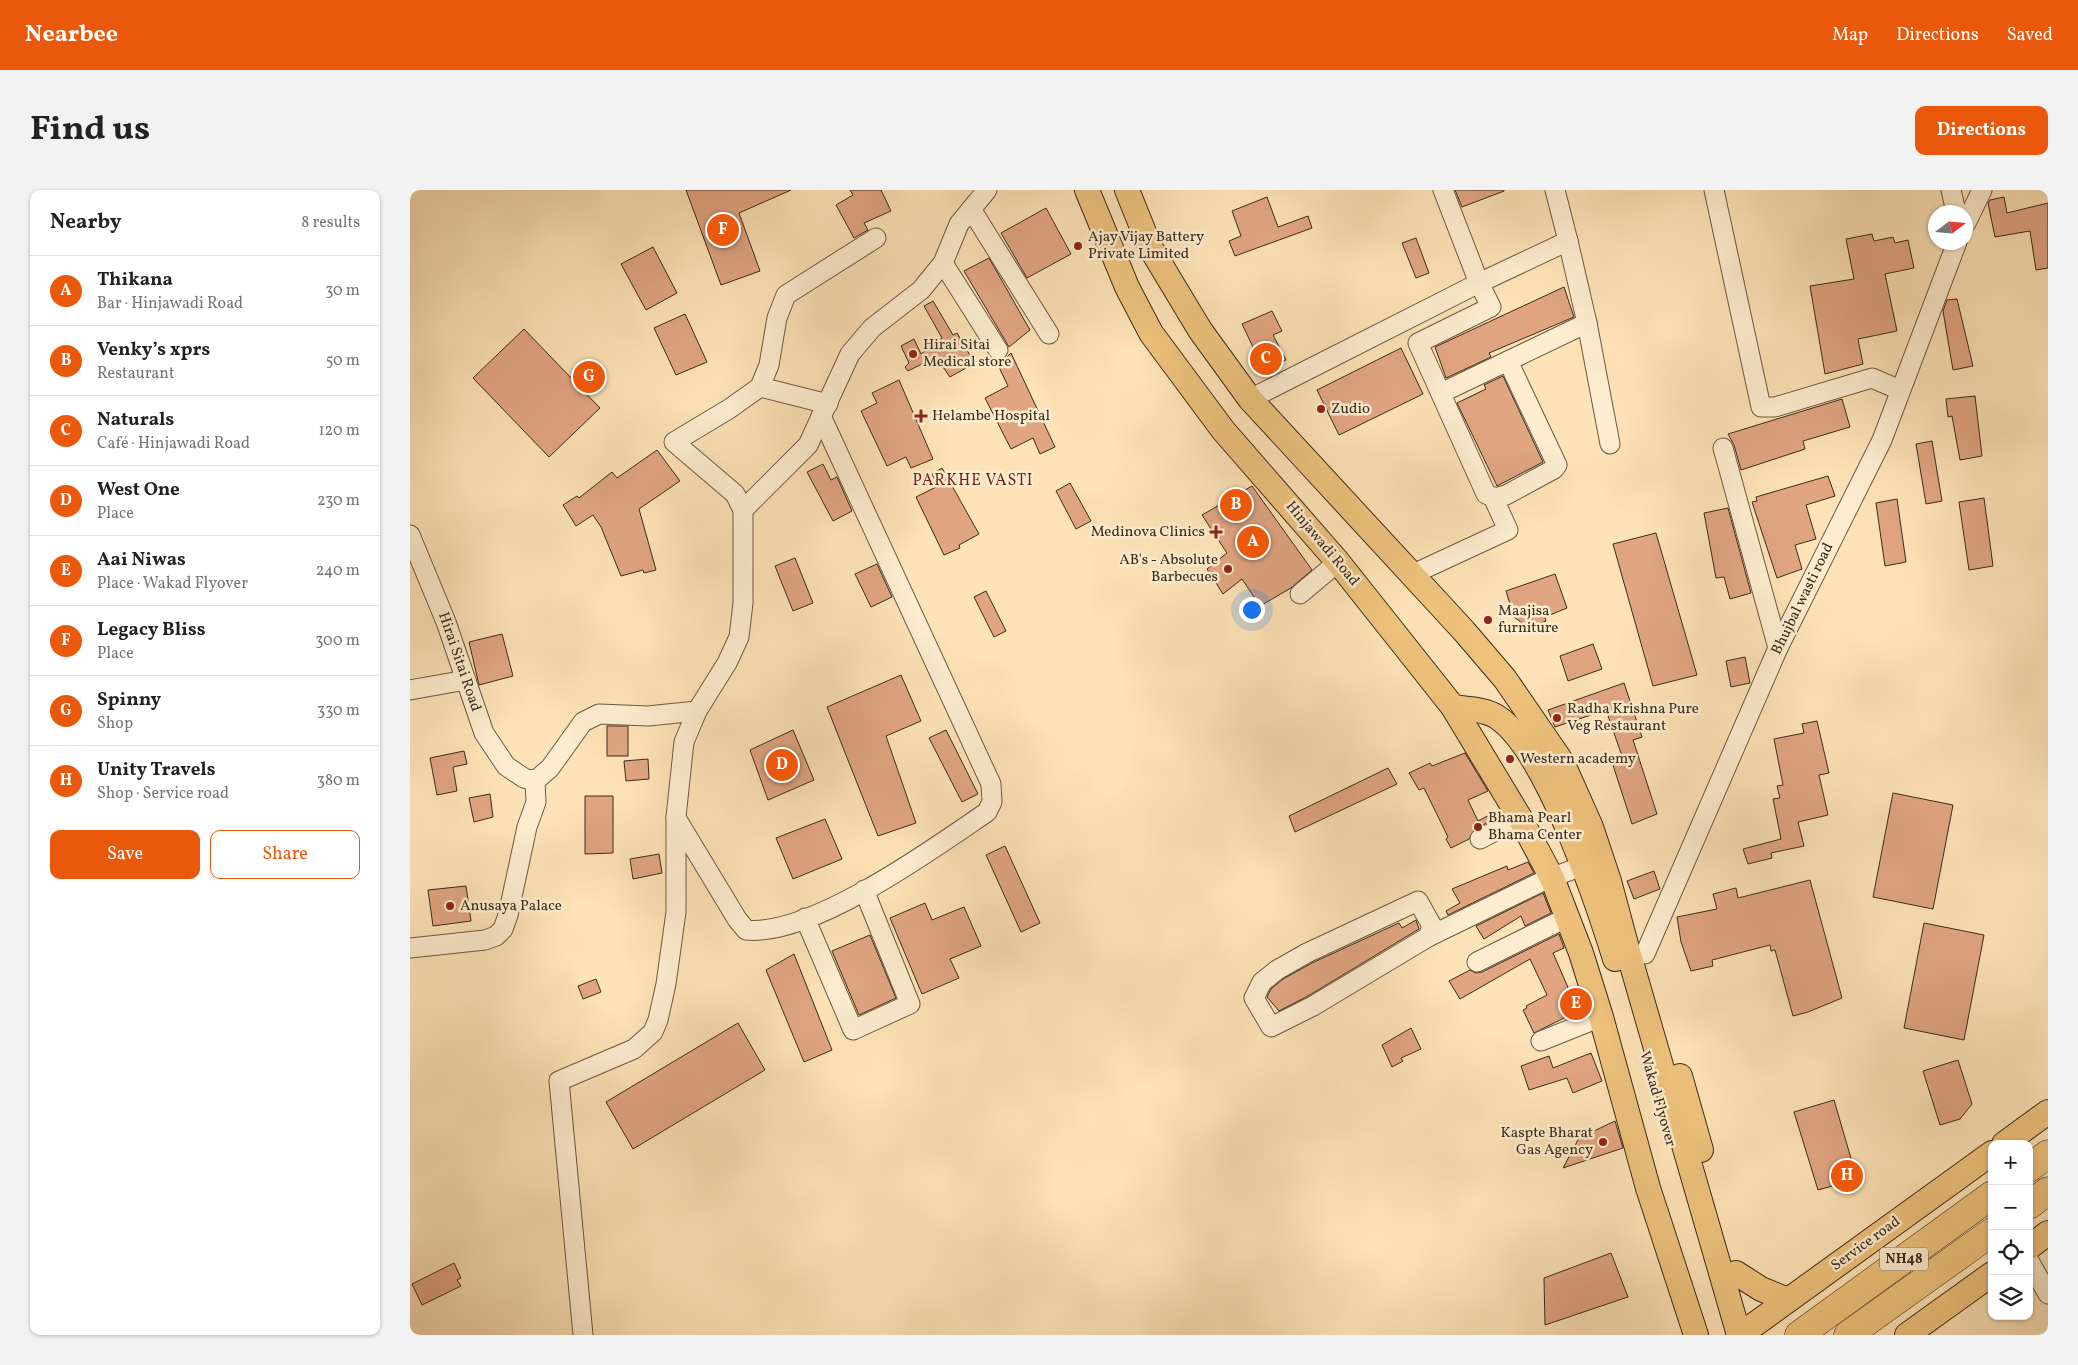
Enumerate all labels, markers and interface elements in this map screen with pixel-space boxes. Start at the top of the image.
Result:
text: Nearbee [25,18,118,52]
text: Map [1832,23,1868,48]
text: Directions [1896,23,1979,48]
text: Saved [2007,23,2053,48]
text: Find us [30,106,150,154]
button: Directions [1915,106,2048,155]
north arrow [1928,205,1973,250]
text: Nearby [50,208,121,237]
pin: F [707,211,739,249]
text: 8 results [301,212,360,234]
place label: Ajay Vijay Battery Private Limited [1088,227,1204,265]
marker: Ajay Vijay Battery Private Limited [1072,240,1084,252]
text: Thikana [97,267,173,293]
text: A [60,280,72,302]
text: 30 m [325,280,360,302]
text: Bar · Hinjawadi Road [97,293,243,315]
place label: Hirai Sitai Medical store [923,335,1011,373]
text: Venky’s xprs [97,337,210,363]
pin: C [1250,340,1282,378]
marker: Hirai Sitai Medical store [907,348,919,360]
text: B [61,350,71,372]
text: 50 m [326,350,360,372]
pin: G [573,358,605,396]
text: Restaurant [97,363,175,385]
place label: Zudio [1331,399,1370,420]
marker: Zudio [1315,403,1327,415]
place label: Helambe Hospital [932,406,1050,427]
text: Naturals [97,407,174,433]
marker: Helambe Hospital [914,409,928,423]
text: C [61,420,71,442]
text: 120 m [318,420,360,442]
text: Café · Hinjawadi Road [97,433,250,455]
district label: PARKHE VASTI [913,470,1033,492]
text: West One [97,477,180,503]
pin: B [1220,486,1252,524]
text: D [60,490,72,512]
text: 230 m [317,490,360,512]
street label: Hinjawadi Road [1280,497,1364,591]
text: Place [97,503,134,525]
place label: Medinova Clinics [1091,522,1205,543]
pin: A [1237,523,1269,561]
marker: Medinova Clinics [1209,525,1223,539]
street label: Bhujbal wasti road [1767,539,1839,659]
text: Aai Niwas [97,547,186,573]
place label: AB's - Absolute Barbecues [1119,550,1218,588]
text: E [61,560,71,582]
text: 240 m [316,560,360,582]
marker: AB's - Absolute Barbecues [1222,563,1234,575]
text: Place · Wakad Flyover [97,573,248,595]
your location [1239,597,1265,623]
place label: Maajisa furniture [1498,601,1558,639]
street label: Hirai Sitai Road [432,609,486,715]
marker: Maajisa furniture [1482,614,1494,626]
text: Legacy Bliss [97,617,205,643]
text: F [61,630,71,652]
text: 300 m [315,630,360,652]
text: Place [97,643,134,665]
text: Spinny [97,687,161,713]
place label: Radha Krishna Pure Veg Restaurant [1567,699,1699,737]
text: G [60,700,72,722]
text: 330 m [317,700,360,722]
marker: Radha Krishna Pure Veg Restaurant [1551,712,1563,724]
text: Shop [97,713,133,735]
pin: D [766,746,798,784]
place label: Western academy [1520,749,1636,770]
marker: Western academy [1504,753,1516,765]
text: Unity Travels [97,757,216,783]
text: H [60,770,72,792]
text: 380 m [317,770,360,792]
text: Shop · Service road [97,783,229,805]
place label: Bhama Pearl Bhama Center [1488,808,1582,846]
marker: Bhama Pearl Bhama Center [1472,821,1484,833]
button: Save [50,830,200,879]
button: Share [210,830,360,879]
place label: Anusaya Palace [460,896,562,917]
marker: Anusaya Palace [444,900,456,912]
pin: E [1560,985,1592,1023]
street label: Wakad Flyover [1633,1049,1681,1149]
place label: Kaspte Bharat Gas Agency [1501,1123,1593,1161]
marker: Kaspte Bharat Gas Agency [1597,1136,1609,1148]
map controls [1988,1140,2033,1320]
button: + [1988,1140,2033,1185]
pin: H [1831,1157,1863,1195]
button: − [1988,1185,2033,1230]
street label: Service road [1827,1212,1905,1276]
button: locate [1988,1230,2033,1275]
road number: NH48 [1880,1248,1928,1270]
button: layers [1988,1275,2033,1320]

